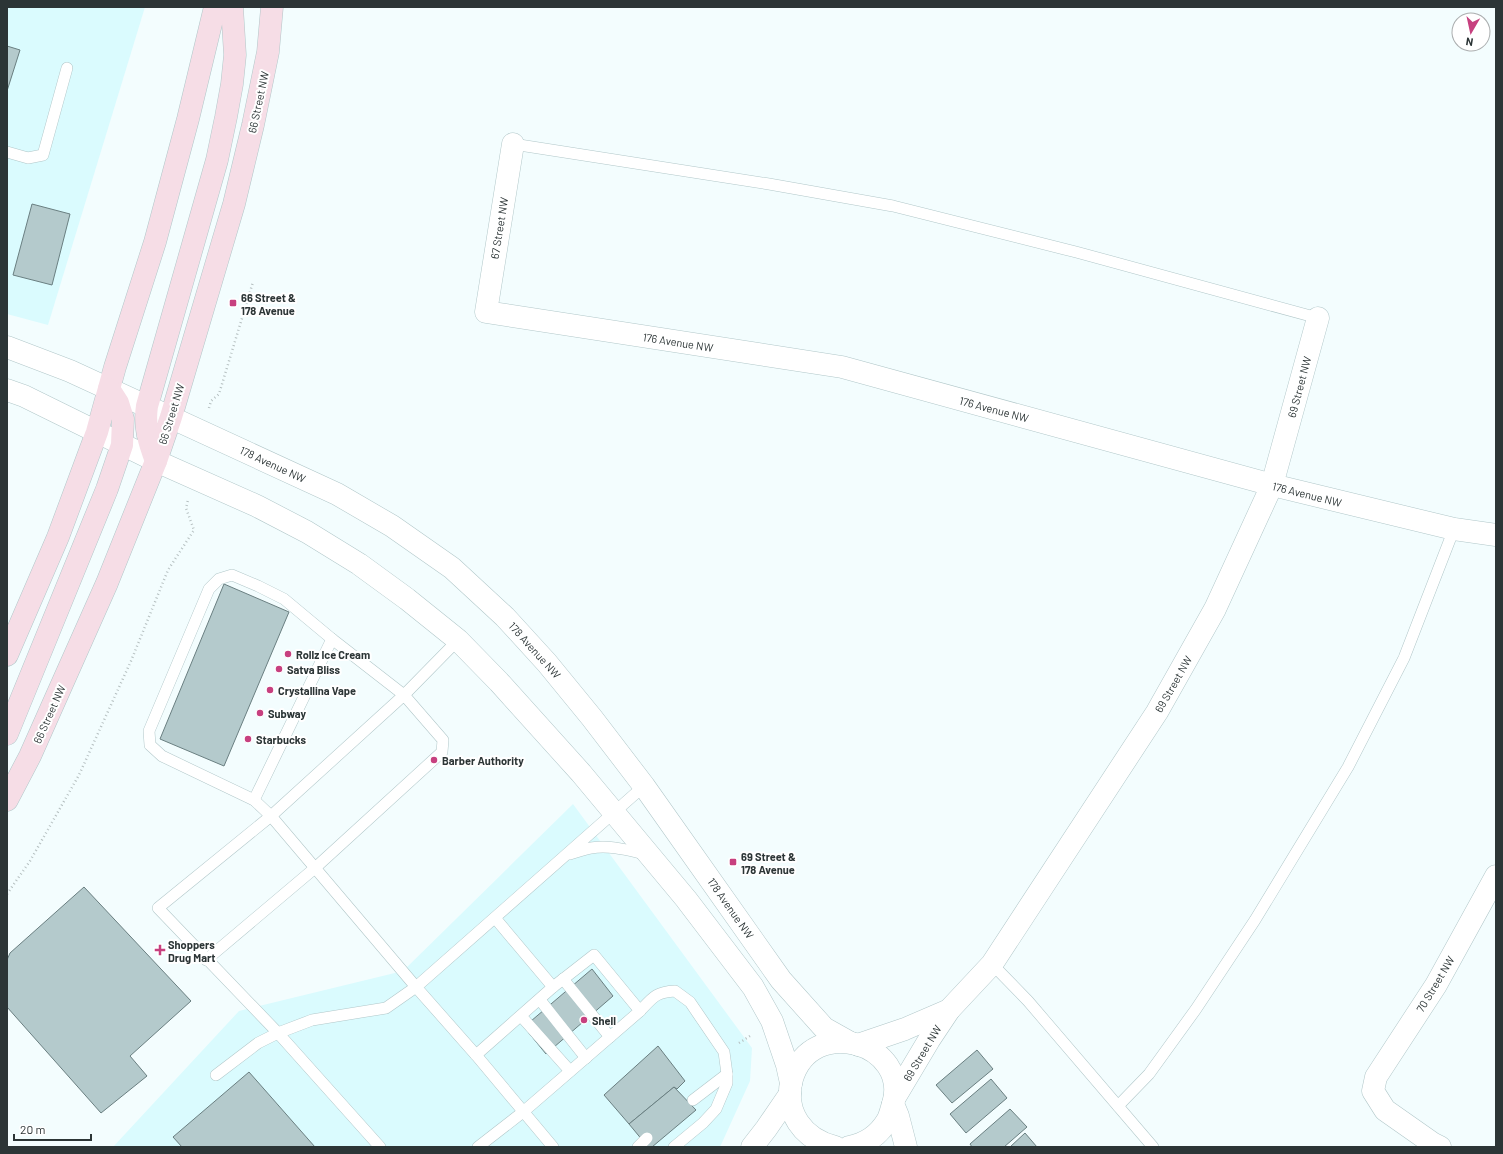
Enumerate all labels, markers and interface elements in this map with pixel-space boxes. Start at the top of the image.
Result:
north arrow [1451,12,1491,52]
text: N [1465,35,1474,49]
street label: 66 Street NW [245,70,271,134]
street label: 67 Street NW [488,196,510,260]
place label: 66 Street & 178 Avenue [241,291,296,317]
marker: 66 Street & 178 Avenue [228,298,238,308]
street label: 176 Avenue NW [642,330,715,354]
street label: 69 Street NW [1285,355,1314,419]
street label: 66 Street NW [156,382,187,446]
street label: 176 Avenue NW [958,394,1030,425]
street label: 178 Avenue NW [238,443,308,485]
street label: 176 Avenue NW [1271,479,1343,509]
street label: 178 Avenue NW [506,619,564,681]
place label: Rollz Ice Cream [296,648,370,661]
marker: Rollz Ice Cream [283,649,293,659]
street label: 69 Street NW [1152,653,1195,714]
place label: Satva Bliss [287,663,341,676]
marker: Satva Bliss [274,664,284,674]
street label: 66 Street NW [30,682,68,745]
place label: Crystallina Vape [278,684,356,697]
marker: Crystallina Vape [265,685,275,695]
place label: Subway [268,707,306,720]
marker: Subway [255,708,265,718]
place label: Starbucks [256,733,307,746]
marker: Starbucks [243,734,253,744]
place label: Barber Authority [442,754,524,767]
marker: Barber Authority [429,755,439,765]
place label: 69 Street & 178 Avenue [741,850,796,876]
marker: 69 Street & 178 Avenue [728,857,738,867]
street label: 178 Avenue NW [705,875,757,941]
place label: Shoppers Drug Mart [168,938,215,964]
marker: Shoppers Drug Mart [155,945,165,955]
street label: 70 Street NW [1413,953,1457,1014]
place label: Shell [592,1014,616,1027]
marker: Shell [579,1015,589,1025]
street label: 69 Street NW [900,1022,944,1083]
scale bar [14,1116,91,1142]
text: 20 m [20,1122,46,1136]

